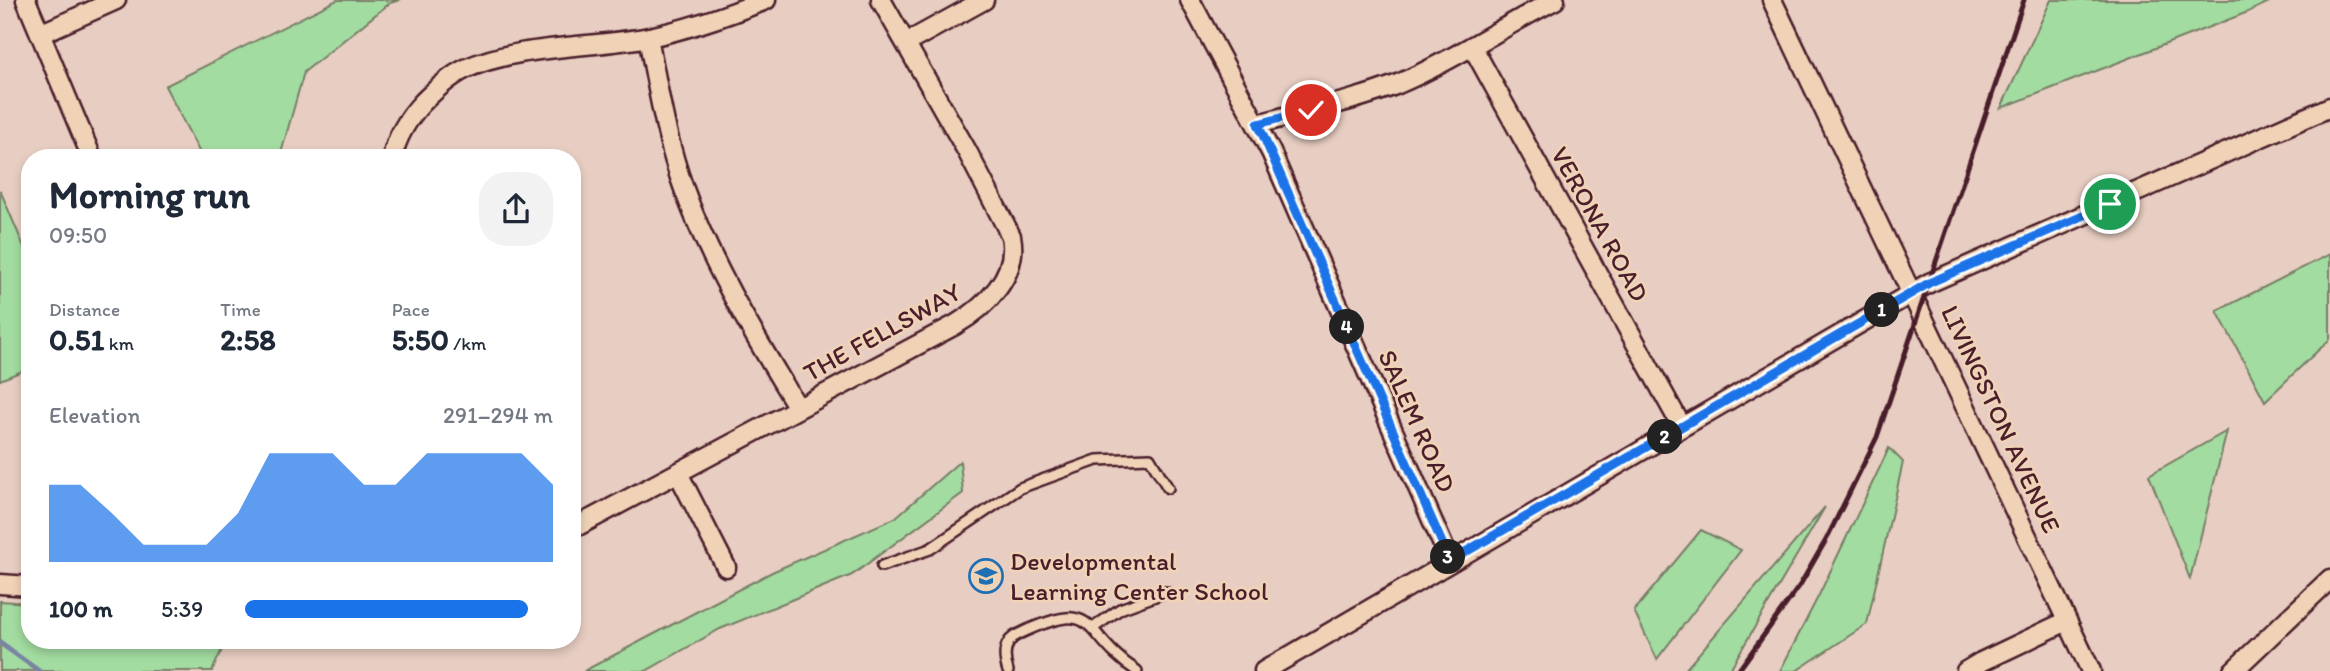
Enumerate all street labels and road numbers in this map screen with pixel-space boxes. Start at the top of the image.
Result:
street label: VERONA ROAD [1544,141,1656,307]
street label: THE FELLSWAY [798,275,966,388]
street label: LIVINGSTON AVENUE [1934,300,2068,538]
street label: SALEM ROAD [1371,345,1463,497]

